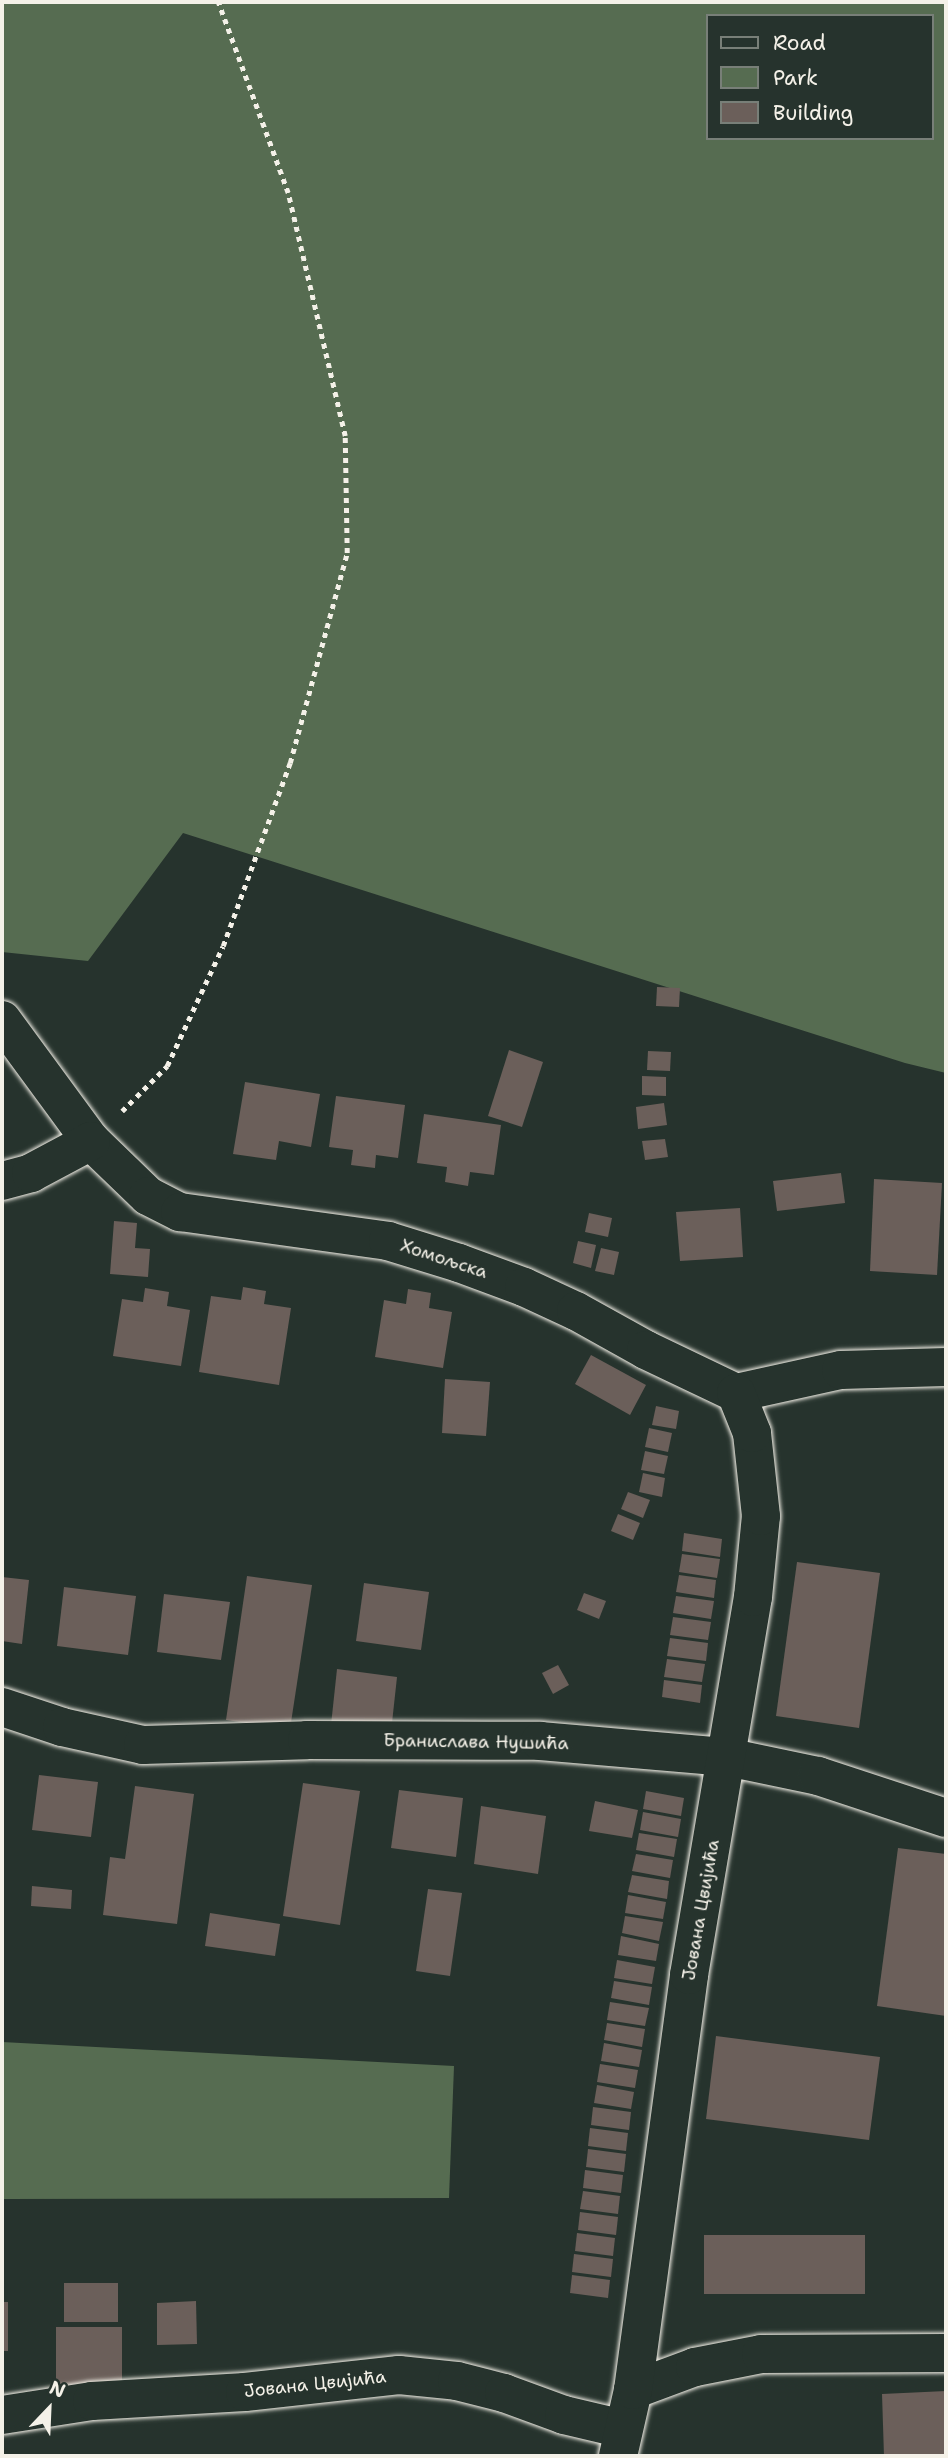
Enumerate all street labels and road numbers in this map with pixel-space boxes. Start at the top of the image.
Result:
street label: Хомољска [398,1235,490,1283]
street label: Бранислава Нушића [383,1730,569,1754]
street label: Јована Цвијића [678,1838,724,1982]
street label: Јована Цвијића [243,2366,387,2402]

